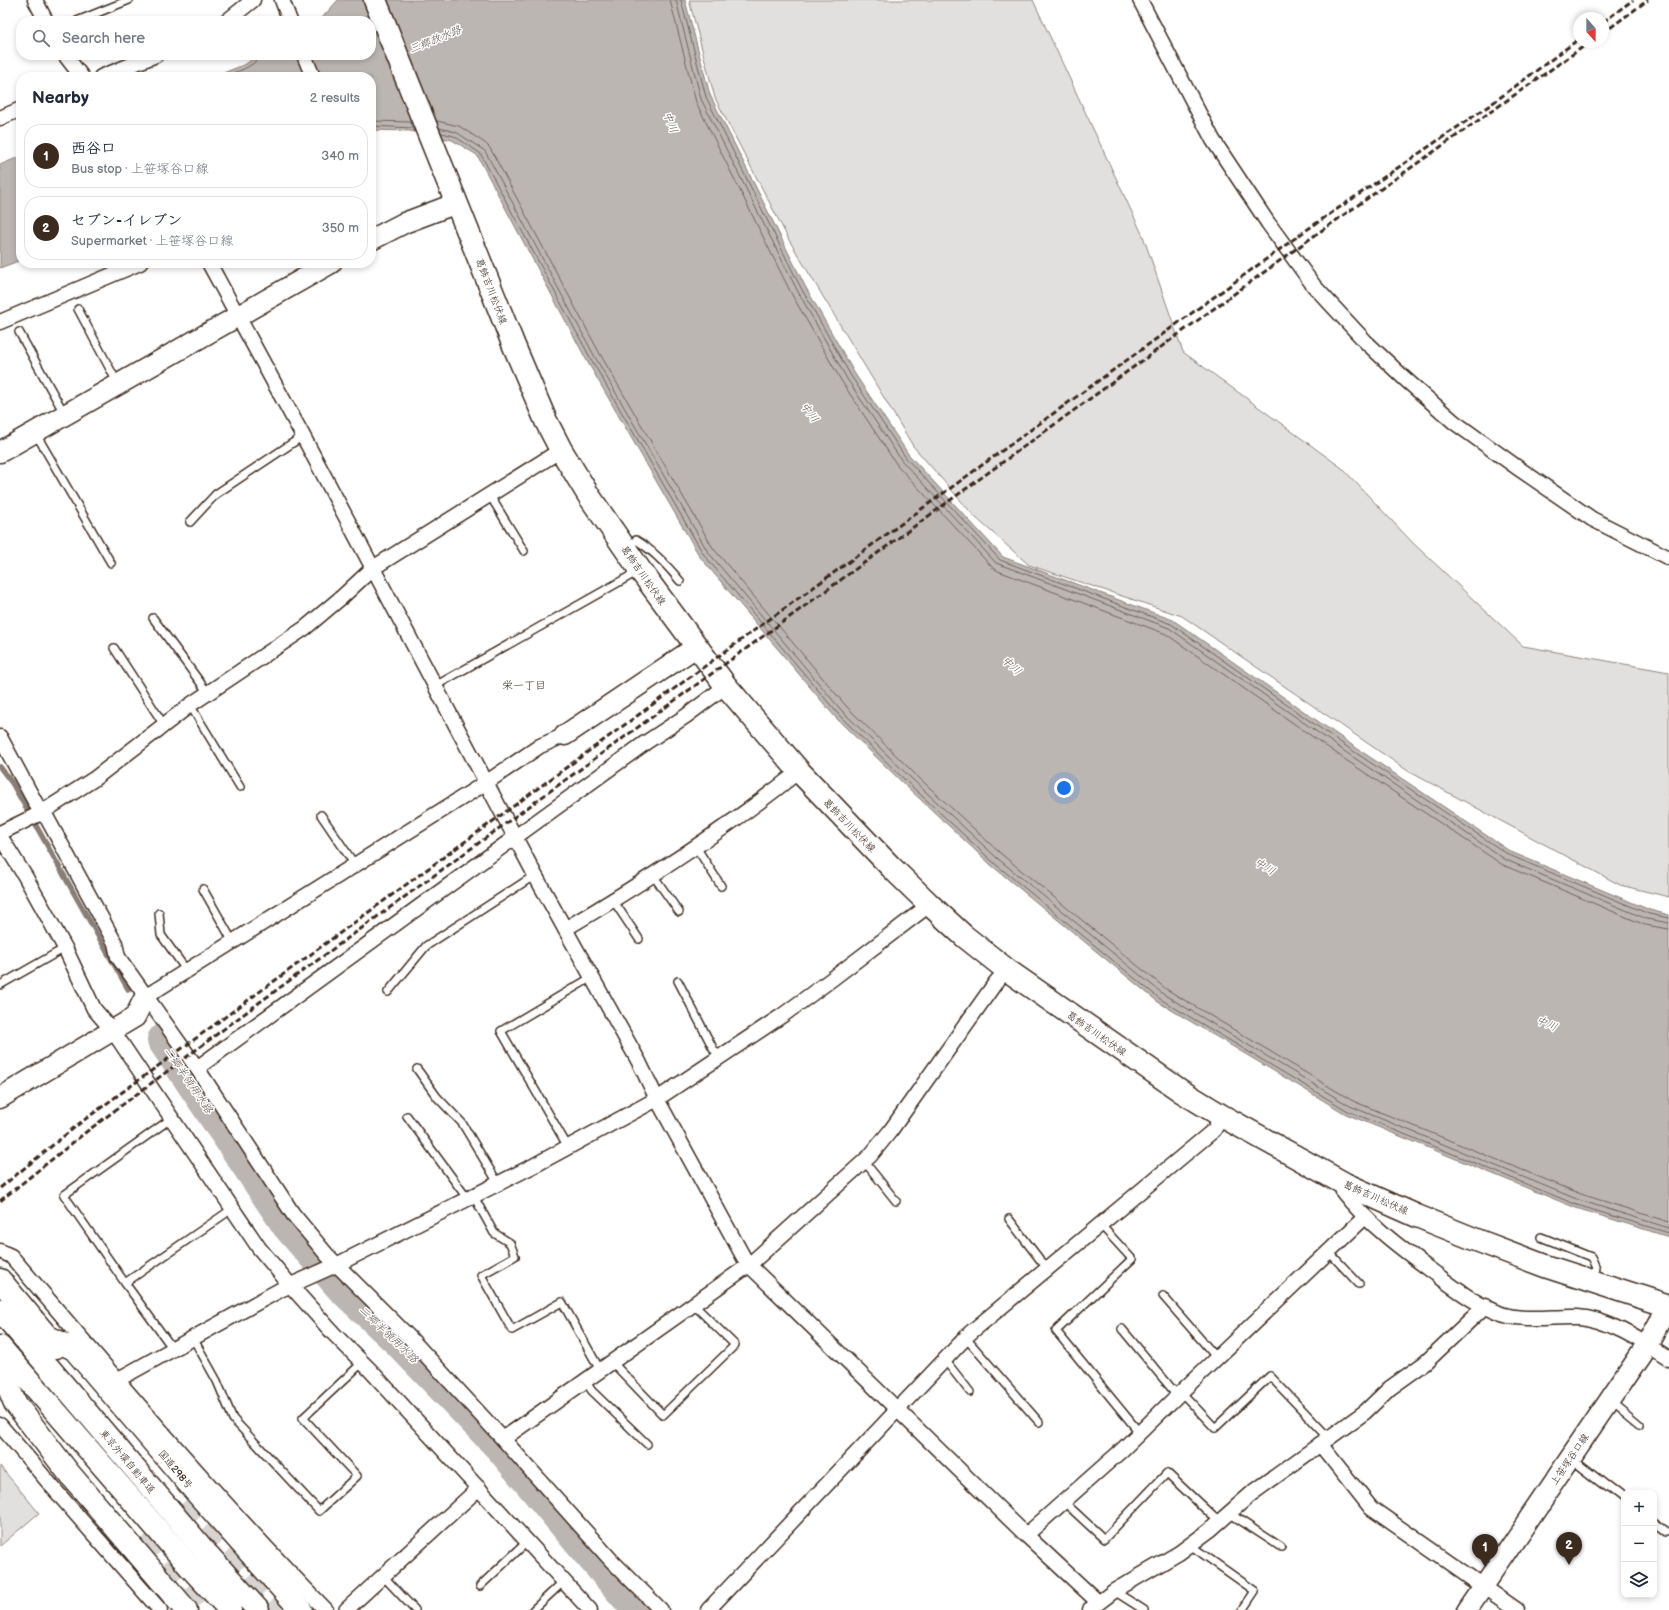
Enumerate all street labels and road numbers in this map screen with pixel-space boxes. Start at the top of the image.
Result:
street label: 葛飾吉川松伏線 [473,257,509,326]
street label: 葛飾吉川松伏線 [618,543,668,608]
street label: 葛飾吉川松伏線 [821,796,878,855]
street label: 葛飾吉川松伏線 [1064,1009,1129,1059]
street label: 葛飾吉川松伏線 [1341,1178,1410,1218]
street label: 東京外環自動車道 [97,1427,158,1496]
street label: 上笹塚谷口線 [1548,1431,1592,1488]
street label: 国道298号 [155,1448,195,1492]

